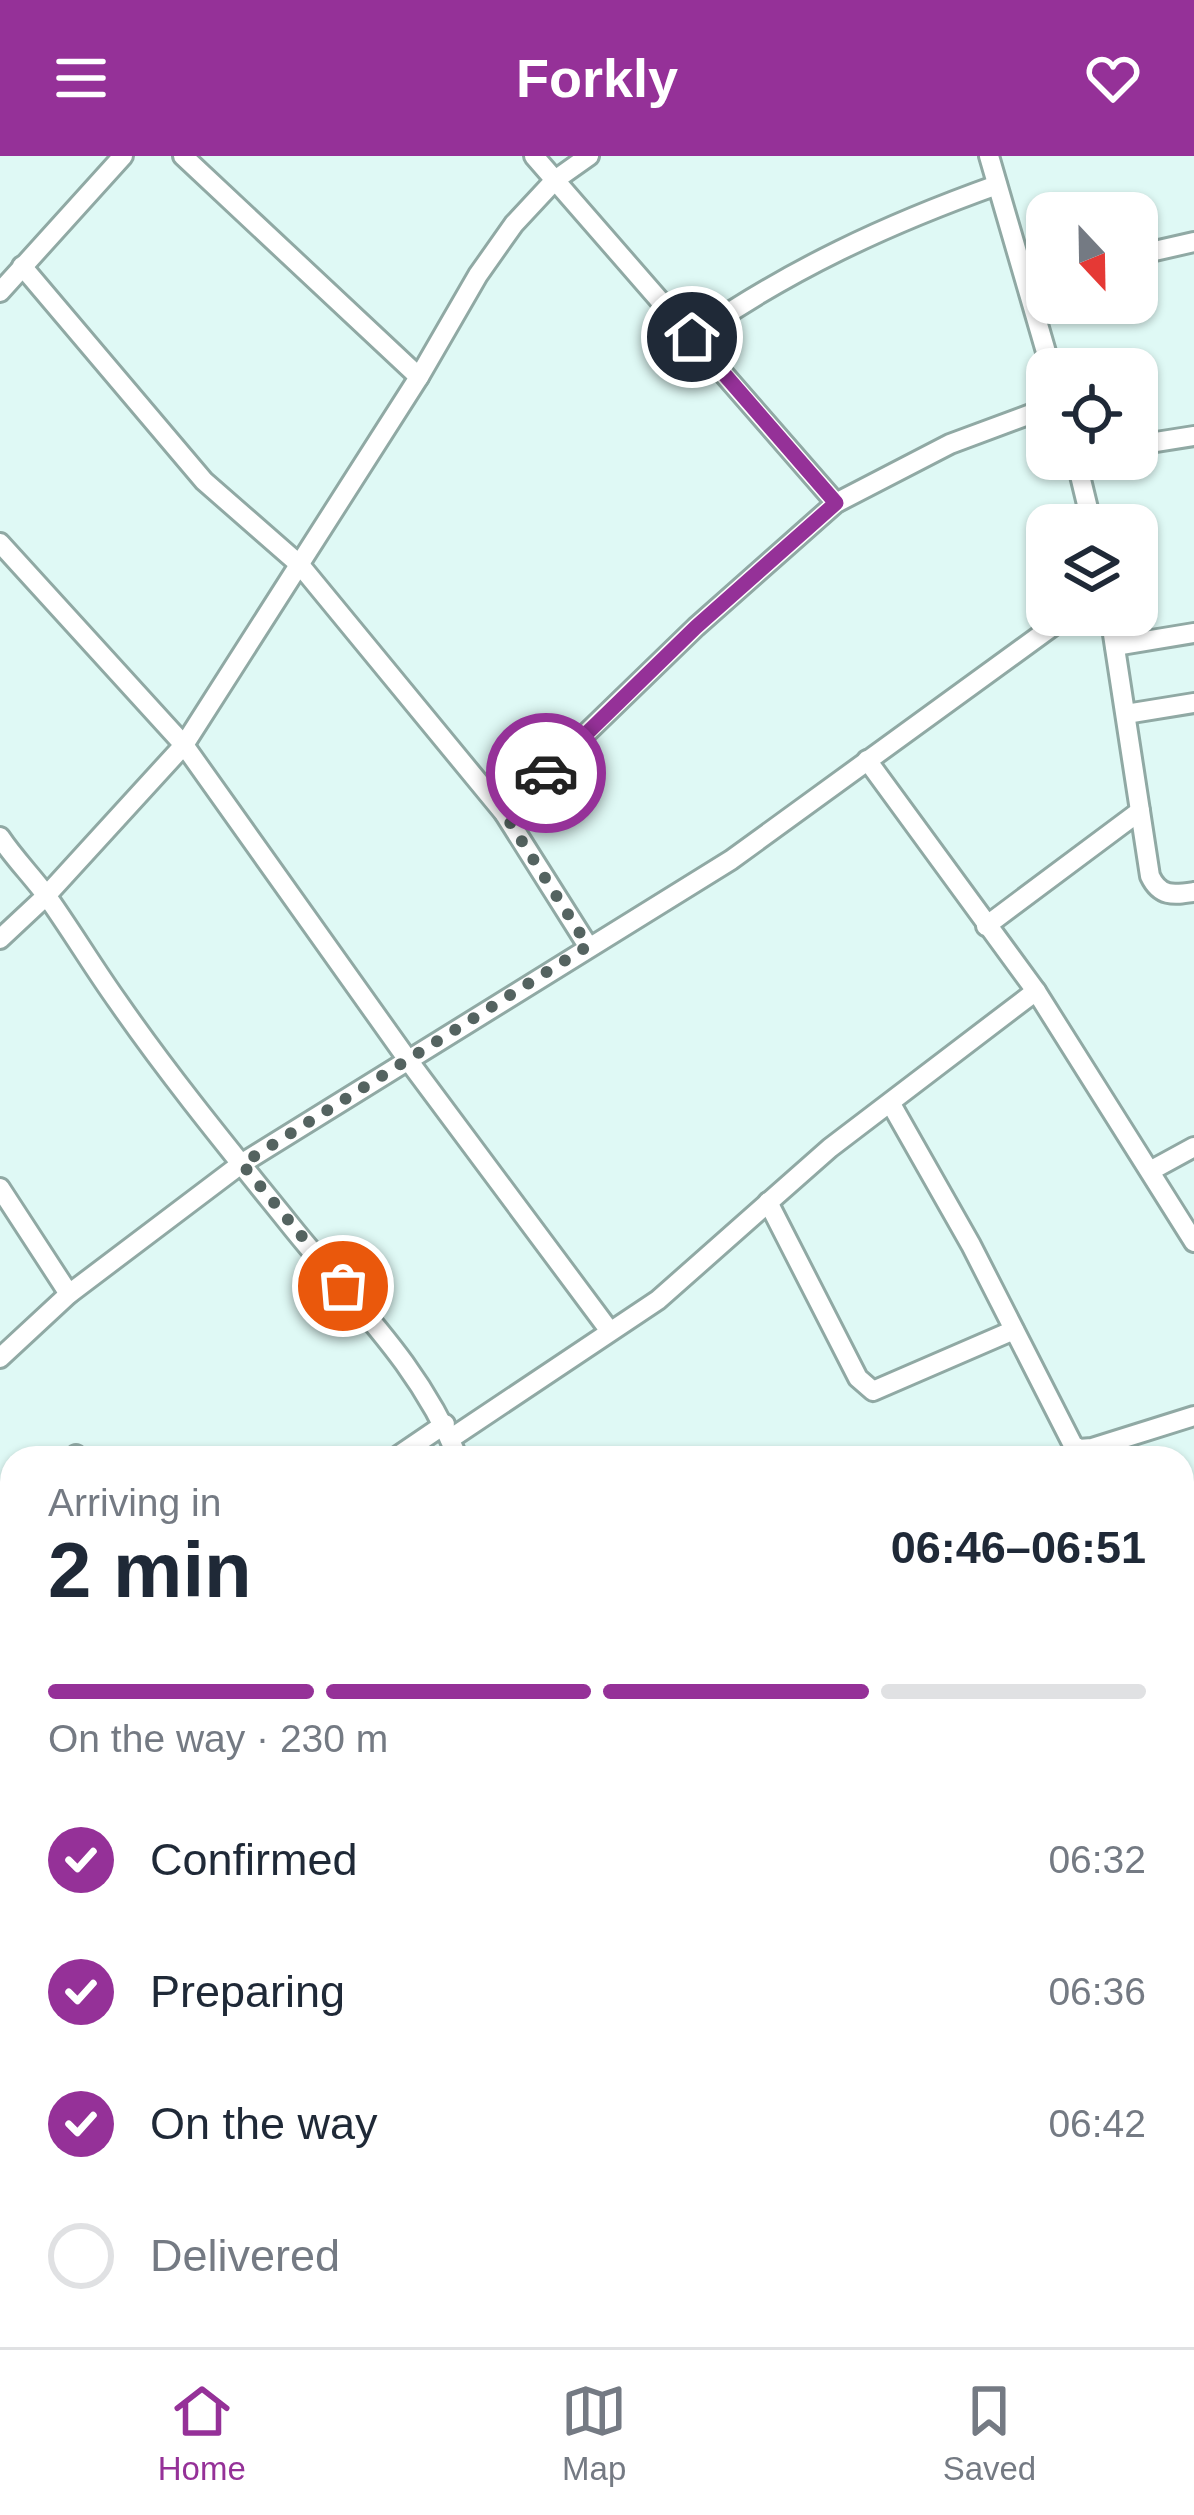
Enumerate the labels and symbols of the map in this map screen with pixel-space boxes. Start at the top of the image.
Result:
north arrow [1026,192,1158,324]
pin [641,286,743,388]
courier [486,713,606,833]
pin [292,1235,394,1337]

